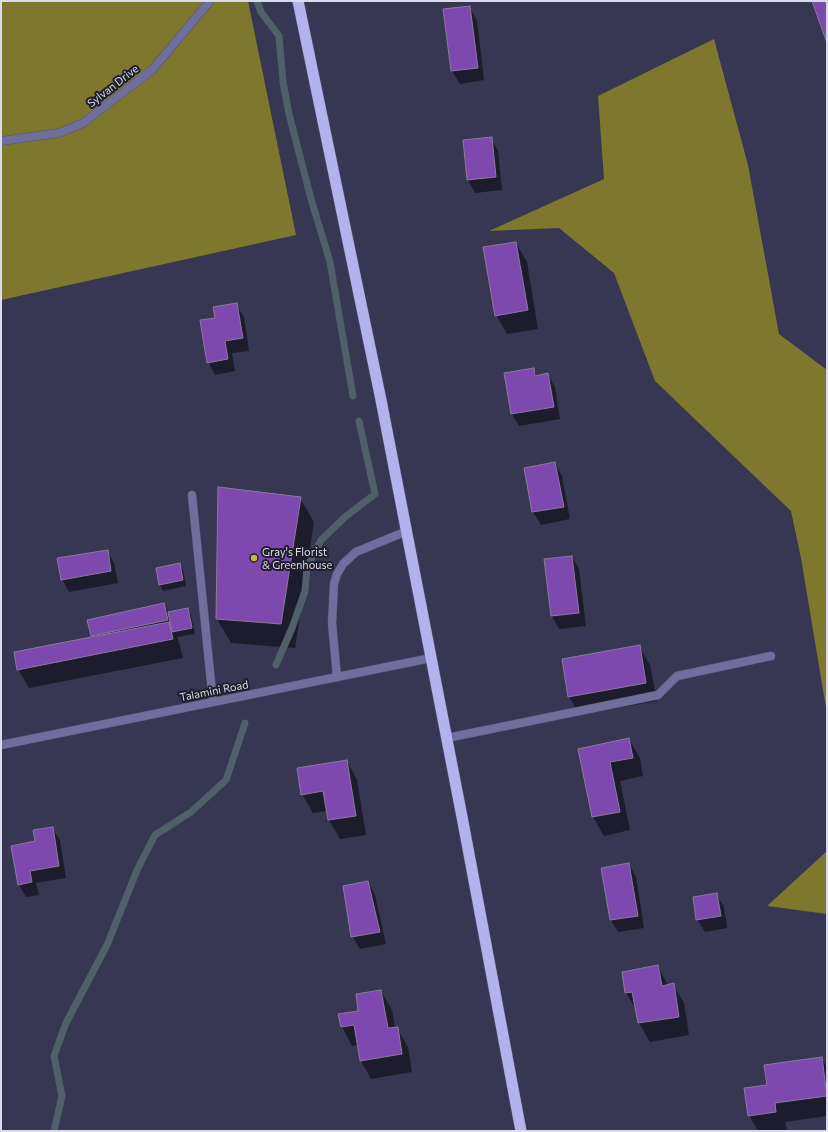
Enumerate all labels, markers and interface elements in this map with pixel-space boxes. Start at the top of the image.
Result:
street label: Sylvan Drive [85,62,141,110]
place label: Gray's Florist & Greenhouse [262,545,332,571]
marker: Gray's Florist & Greenhouse [249,553,259,563]
street label: Talamini Road [179,678,249,704]

